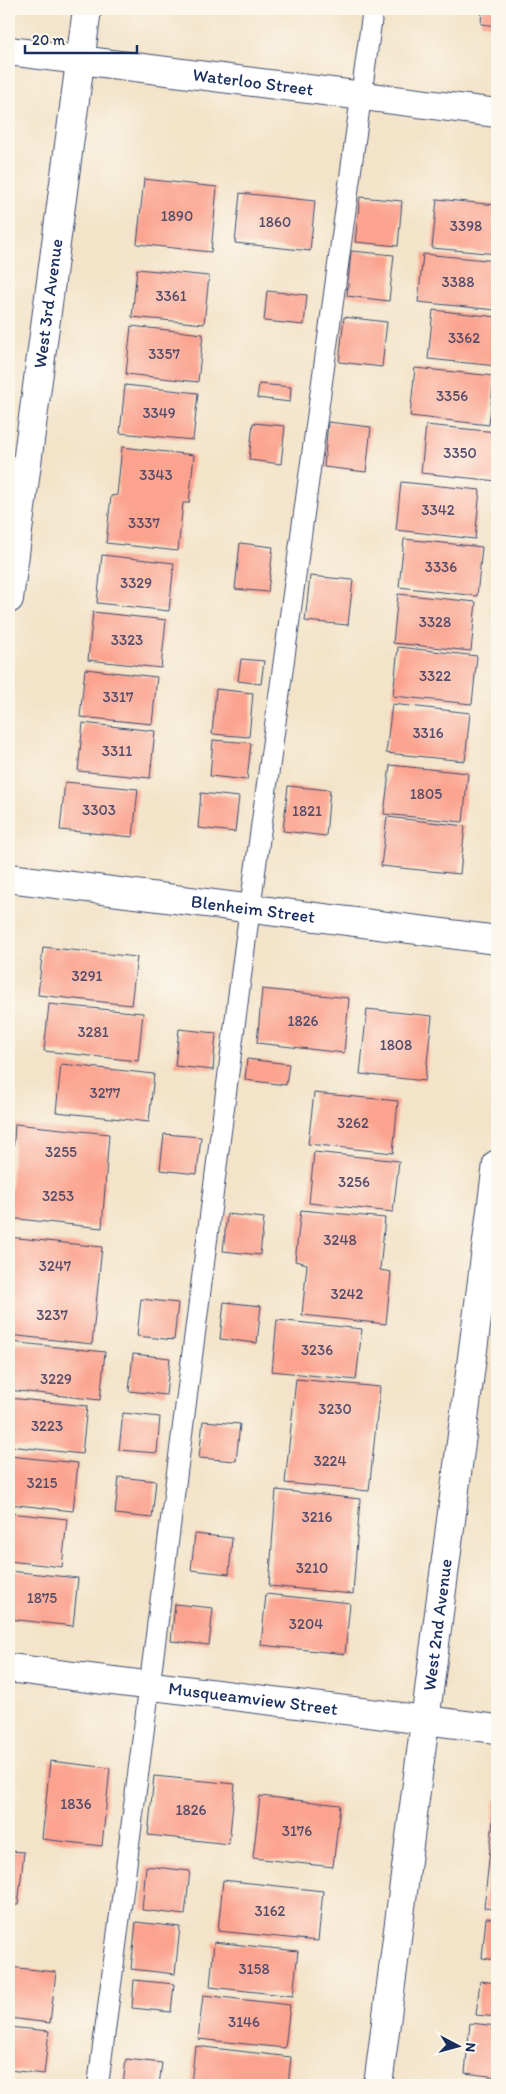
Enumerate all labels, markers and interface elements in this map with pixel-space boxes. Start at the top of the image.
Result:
scale bar [25,22,138,54]
text: 20 m [32,31,66,49]
street label: Waterloo Street [191,63,315,101]
house number: 1890 [161,207,193,225]
house number: 1860 [259,213,291,231]
house number: 3398 [450,217,482,235]
street label: West 3rd Avenue [29,238,68,370]
house number: 3388 [442,273,474,291]
house number: 3361 [155,287,187,305]
house number: 3362 [448,329,480,347]
house number: 3357 [148,345,180,363]
house number: 3356 [436,387,468,405]
house number: 3349 [142,404,176,422]
house number: 3350 [443,444,477,462]
house number: 3343 [139,466,173,484]
house number: 3342 [421,501,455,519]
house number: 3337 [128,514,161,532]
house number: 3336 [425,558,457,576]
house number: 3329 [120,574,152,592]
house number: 3328 [419,613,451,631]
house number: 3323 [111,631,143,649]
house number: 3322 [419,667,451,685]
house number: 3317 [103,688,134,706]
house number: 3316 [412,724,444,742]
house number: 3311 [102,742,132,760]
house number: 1805 [410,785,442,803]
house number: 3303 [82,801,116,819]
house number: 1821 [292,802,322,820]
street label: Blenheim Street [190,890,317,928]
house number: 3291 [72,967,102,985]
house number: 1826 [287,1012,319,1030]
house number: 3281 [77,1023,109,1041]
house number: 1808 [380,1036,412,1054]
house number: 3277 [90,1084,121,1102]
house number: 3262 [337,1114,369,1132]
house number: 3255 [45,1143,77,1161]
house number: 3256 [338,1173,370,1191]
house number: 3253 [42,1187,74,1205]
house number: 3248 [323,1231,357,1249]
house number: 3247 [39,1257,72,1275]
house number: 3242 [331,1285,364,1303]
house number: 3237 [36,1306,68,1324]
house number: 3236 [301,1341,333,1359]
house number: 3229 [40,1370,72,1388]
house number: 3230 [318,1400,352,1418]
house number: 3223 [31,1417,63,1435]
house number: 3224 [314,1452,346,1470]
house number: 3215 [27,1474,58,1492]
house number: 3216 [302,1508,333,1526]
street label: West 2nd Avenue [418,1557,457,1692]
house number: 3210 [296,1559,328,1577]
house number: 1875 [27,1589,57,1607]
house number: 3204 [289,1615,323,1633]
street label: Musqueamview Street [167,1677,339,1720]
house number: 1836 [60,1795,92,1813]
house number: 1826 [175,1801,207,1819]
house number: 3176 [282,1822,312,1840]
house number: 3162 [255,1902,286,1920]
house number: 3158 [238,1960,270,1978]
house number: 3146 [228,2013,260,2031]
north arrow [434,2022,484,2072]
text: N [461,2042,479,2053]

